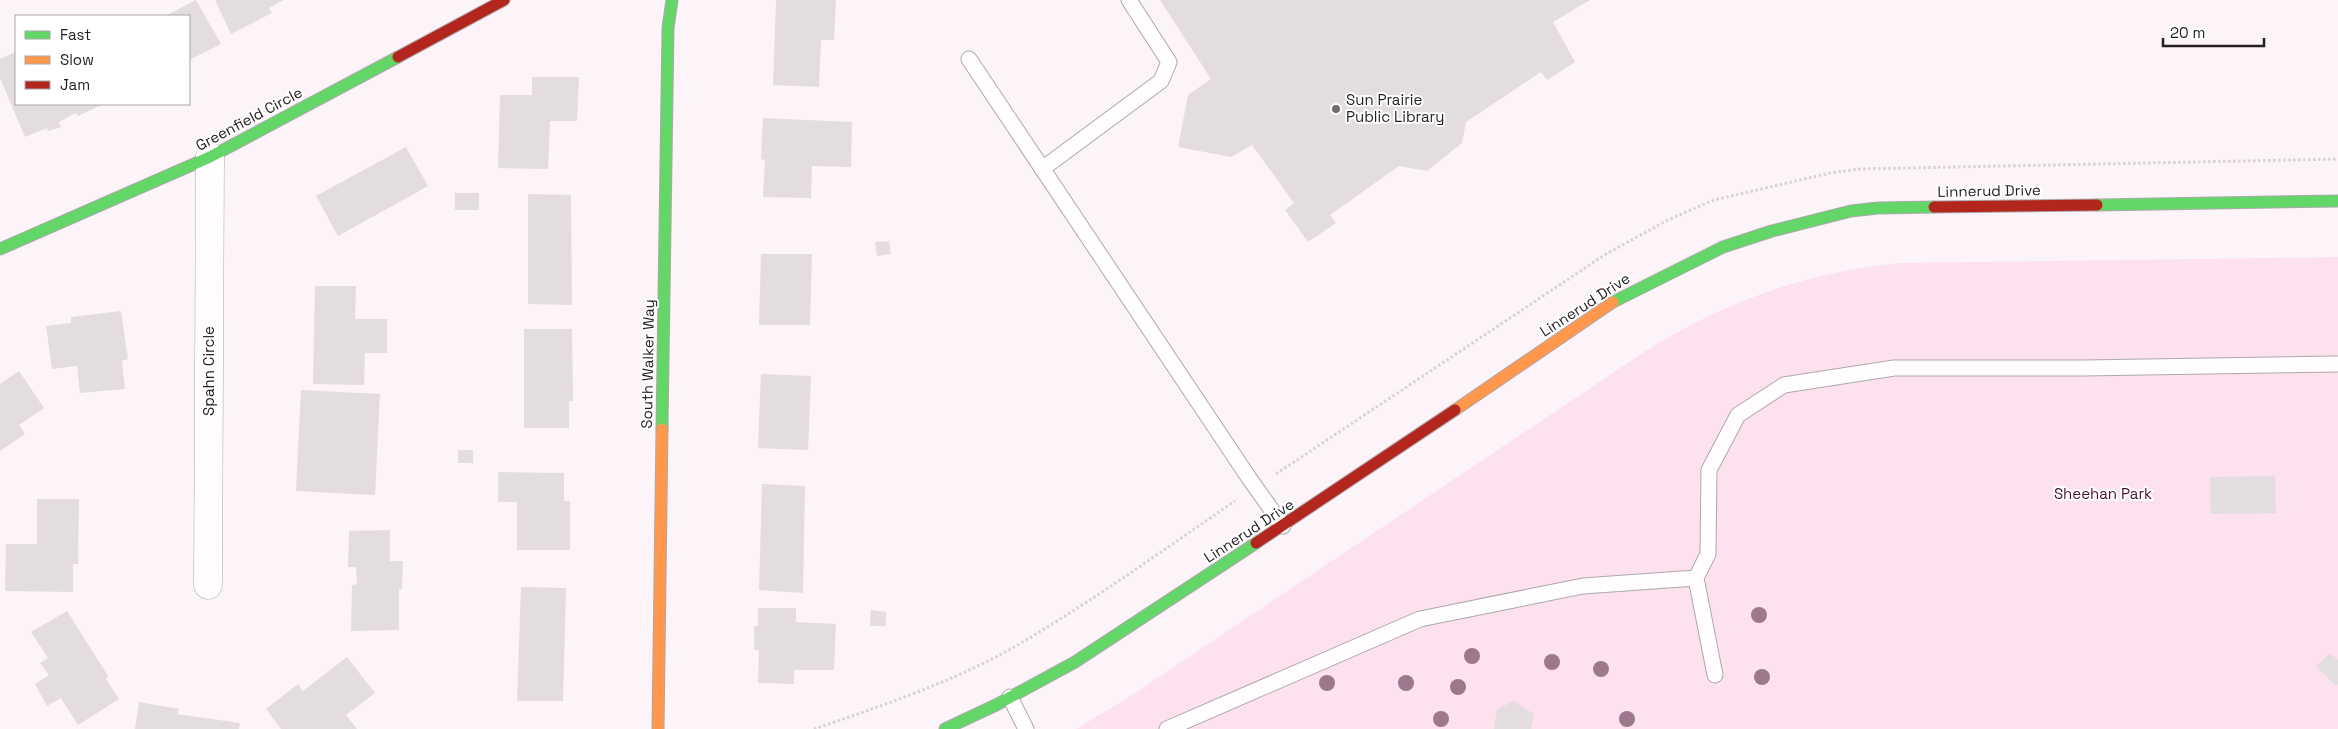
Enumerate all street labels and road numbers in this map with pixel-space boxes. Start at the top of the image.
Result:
street label: Greenfield Circle [192,82,306,155]
street label: Linnerud Drive [1937,180,2041,201]
street label: Linnerud Drive [1536,268,1633,341]
street label: South Walker Way [637,299,658,429]
street label: Spahn Circle [199,326,218,416]
street label: Linnerud Drive [1200,494,1297,567]

